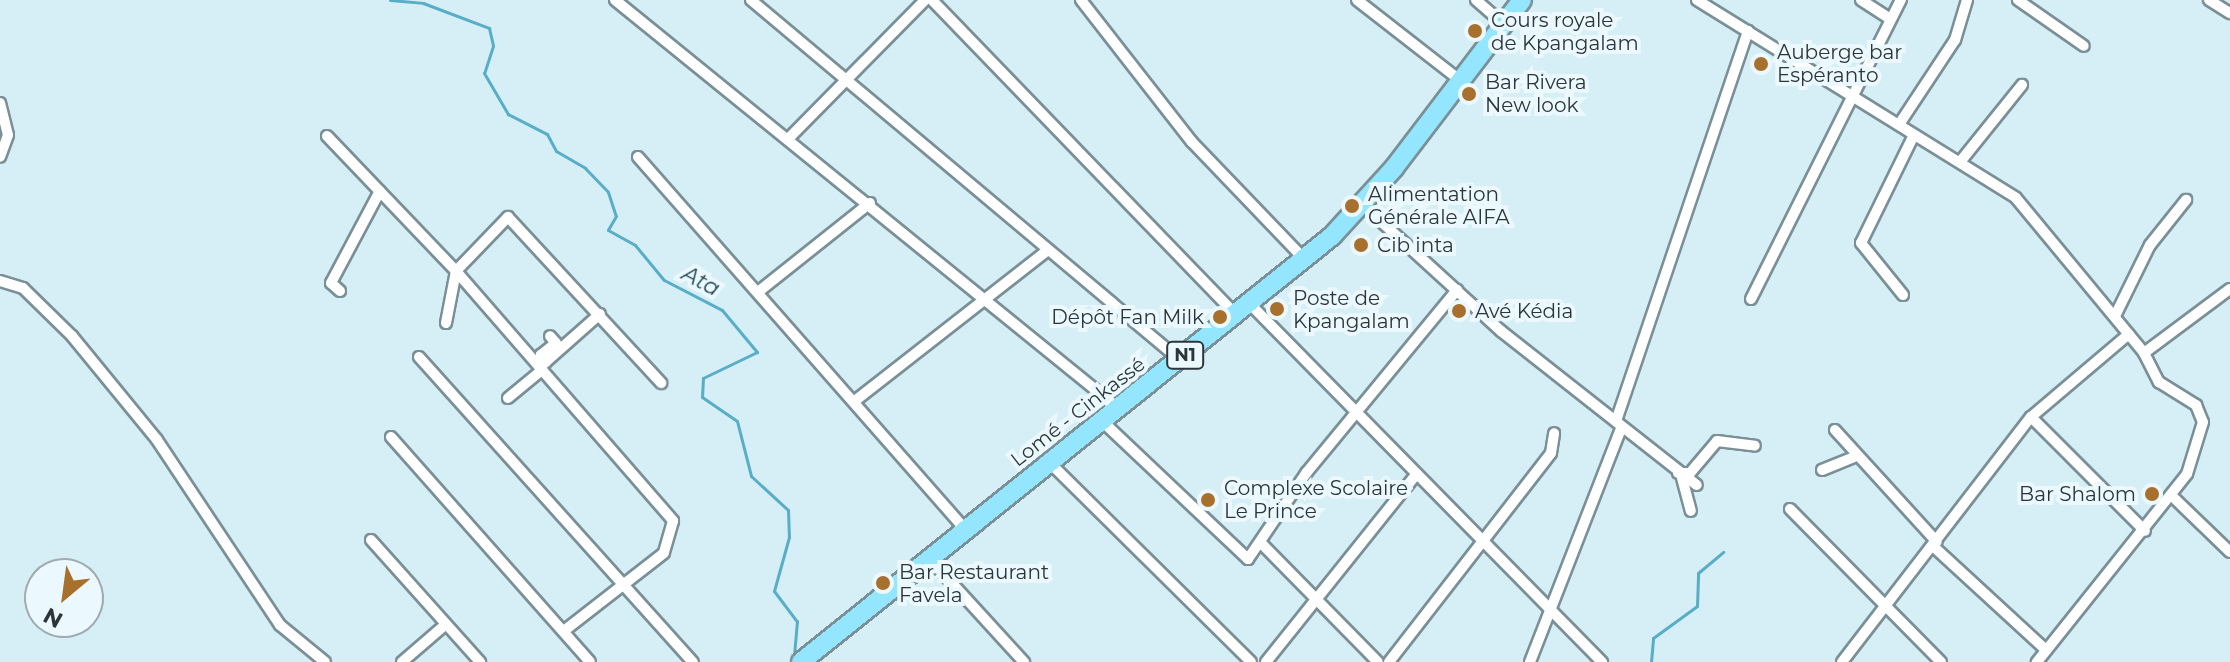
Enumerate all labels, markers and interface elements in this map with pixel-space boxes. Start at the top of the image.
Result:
place label: Cours royale de Kpangalam [1491,8,1639,55]
marker: Cours royale de Kpangalam [1466,22,1484,40]
place label: Auberge bar Espéranto [1777,40,1902,87]
marker: Auberge bar Espéranto [1752,55,1770,73]
place label: Bar Rivera New look [1485,70,1587,117]
marker: Bar Rivera New look [1460,85,1478,103]
place label: Alimentation Générale AIFA [1368,182,1510,229]
marker: Alimentation Générale AIFA [1343,197,1361,215]
place label: Cib inta [1377,233,1454,257]
marker: Cib inta [1352,236,1370,254]
water label: Ata [678,260,724,302]
place label: Poste de Kpangalam [1293,286,1410,333]
place label: Avé Kédia [1475,299,1573,323]
marker: Poste de Kpangalam [1268,300,1286,318]
marker: Avé Kédia [1450,302,1468,320]
place label: Dépôt Fan Milk [1051,305,1204,329]
marker: Dépôt Fan Milk [1211,308,1229,326]
road number: N1 [1165,341,1205,369]
street label: Lomé - Cinkassé [1006,352,1150,472]
place label: Complexe Scolaire Le Prince [1224,476,1408,523]
place label: Bar Shalom [2019,482,2136,506]
marker: Bar Shalom [2143,485,2161,503]
marker: Complexe Scolaire Le Prince [1199,491,1217,509]
north arrow [24,558,104,638]
place label: Bar Restaurant Favela [899,560,1049,607]
marker: Bar Restaurant Favela [874,574,892,592]
text: N [39,602,67,634]

